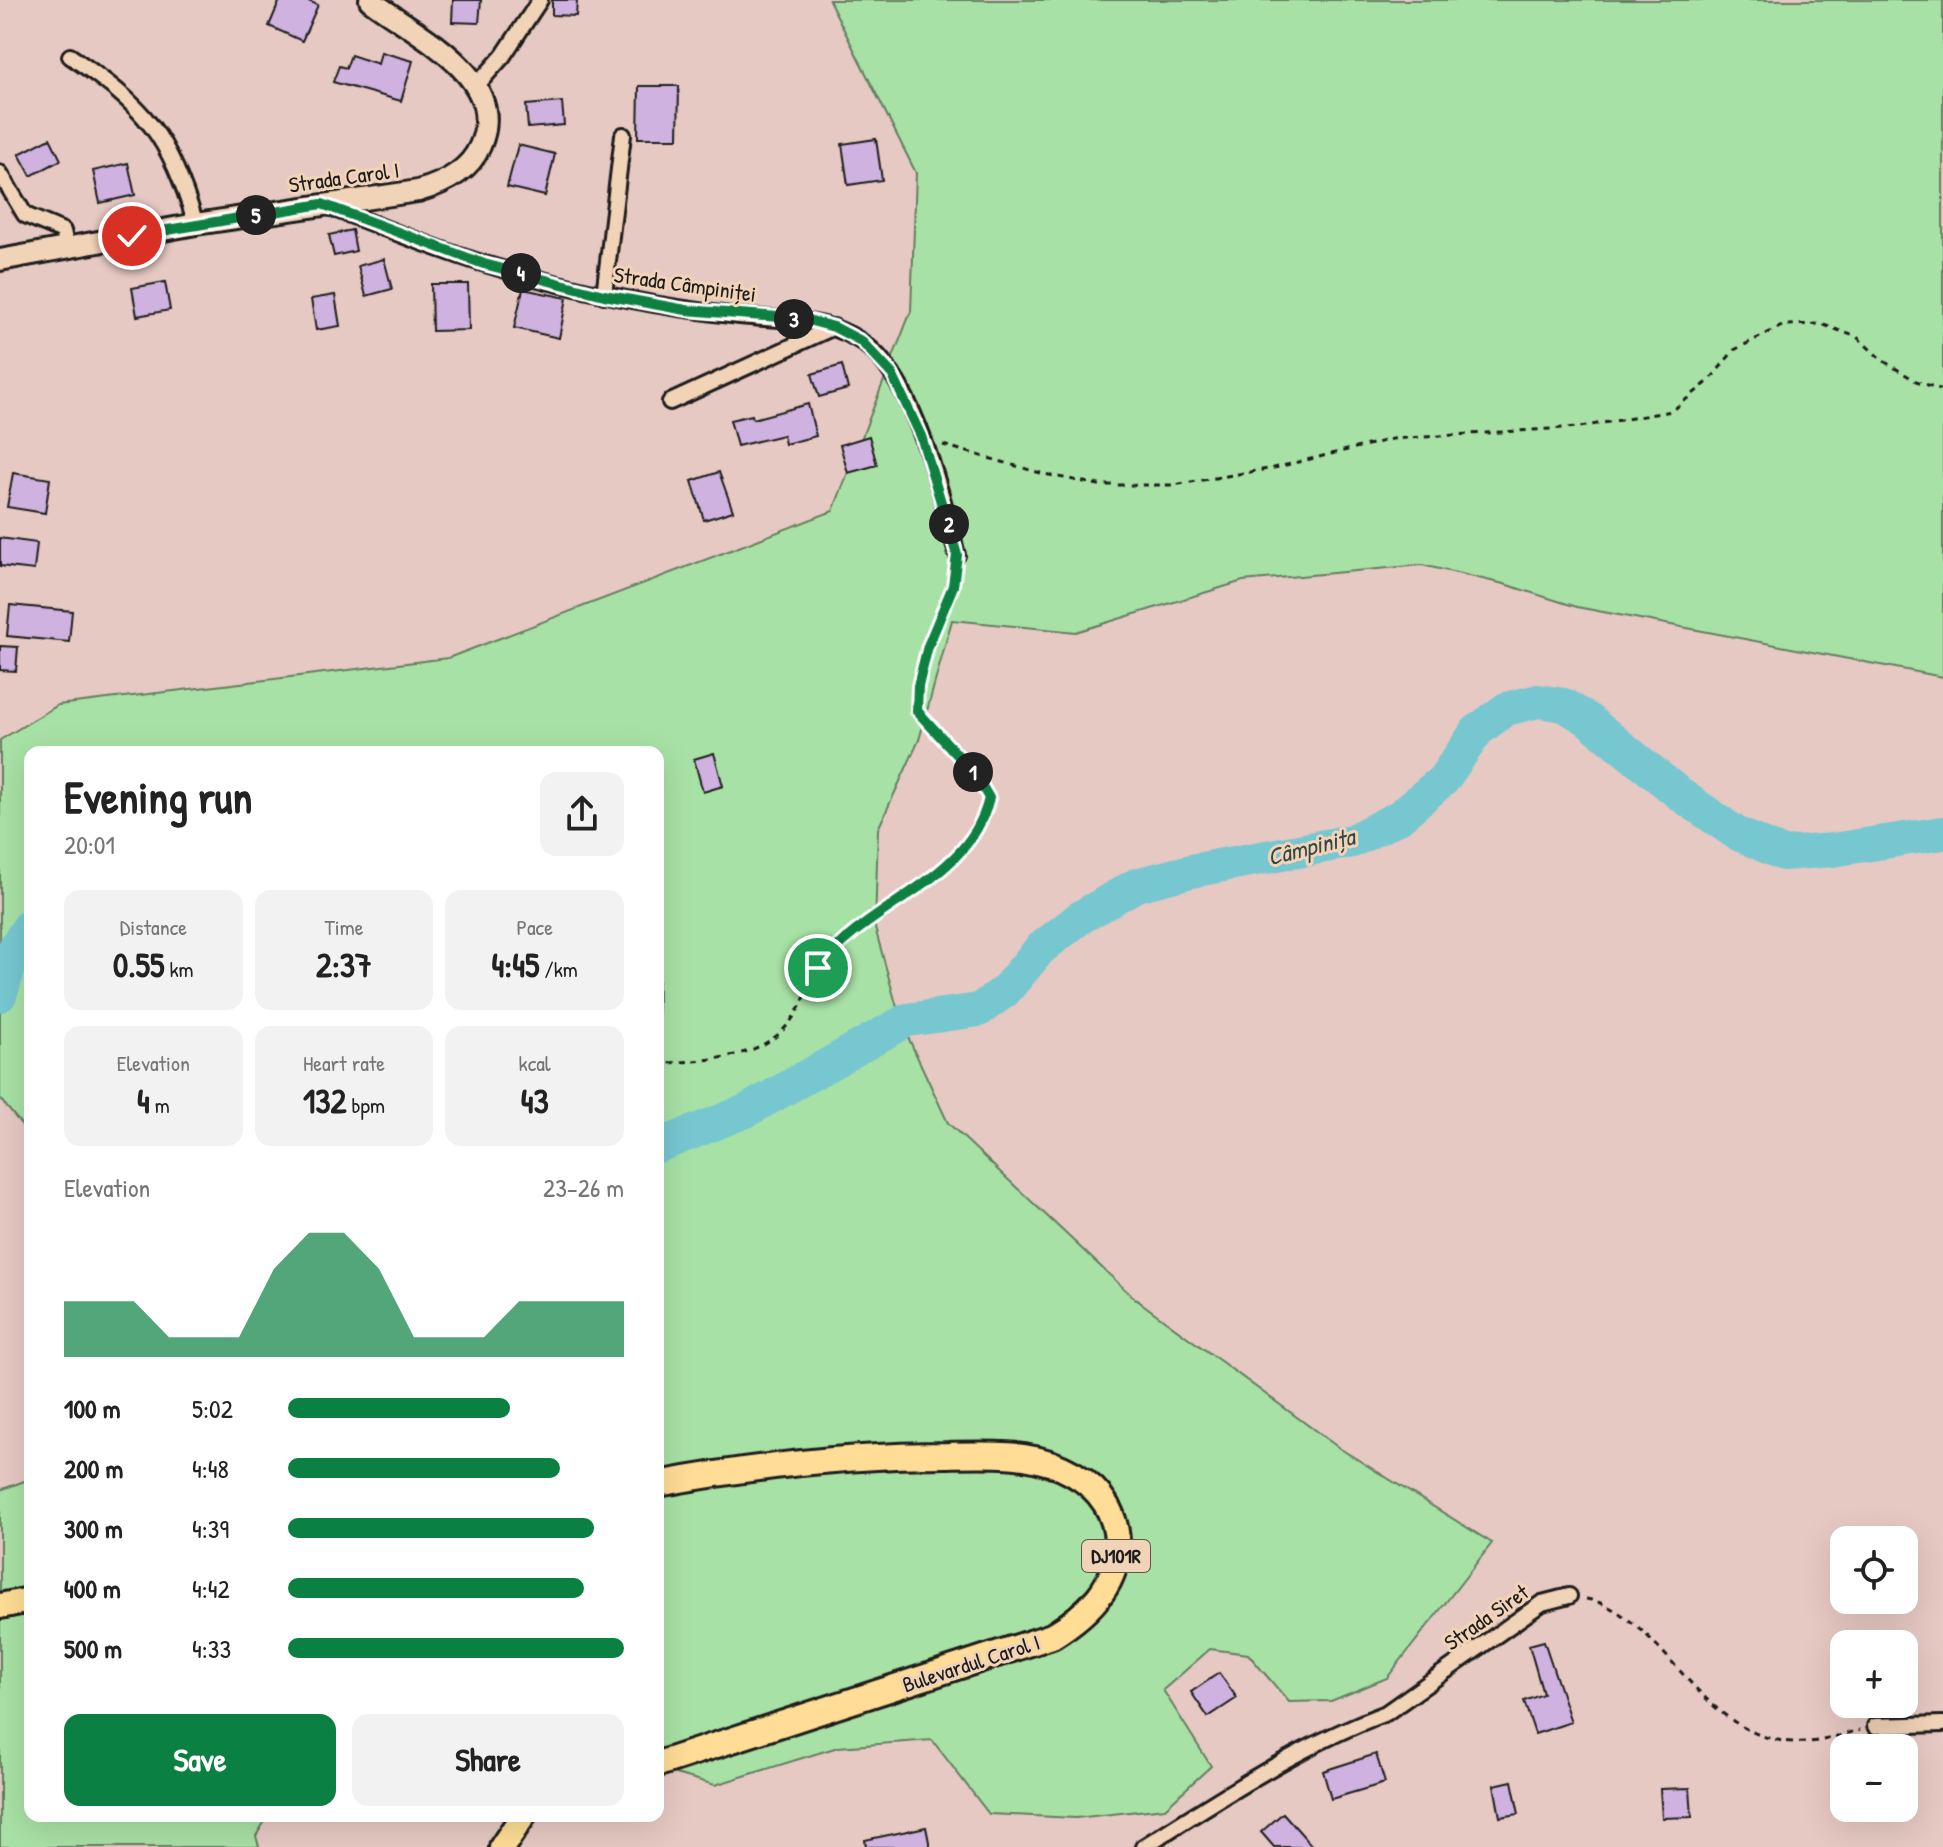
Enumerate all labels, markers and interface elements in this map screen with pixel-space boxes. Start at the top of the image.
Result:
street label: Strada Carol I [287,154,401,200]
pin: 5 [236,195,276,235]
text: 5 [251,200,261,230]
pin [98,202,166,270]
icon: check [110,214,154,258]
pin: 4 [501,253,541,293]
text: 4 [517,258,525,288]
street label: Strada Câmpiniței [612,259,758,309]
pin: 3 [774,299,814,339]
text: 3 [789,304,799,334]
pin: 2 [929,504,969,544]
text: 2 [944,509,954,539]
pin: 1 [953,752,993,792]
text: 1 [969,757,977,787]
text: Evening run [64,767,252,827]
button: share [540,772,624,856]
water label: Câmpinița [1264,819,1360,873]
text: 20:01 [64,827,115,862]
text: Distance [120,912,187,942]
text: Time [325,912,363,942]
text: Pace [516,912,553,942]
pin [784,934,852,1002]
text: 0.55 [113,942,164,988]
text: 2:37 [316,942,372,988]
text: 4:45 [492,942,539,988]
icon: arrive [796,946,840,990]
text: km [164,954,194,984]
text: /km [539,954,578,984]
text: Elevation [117,1048,190,1078]
text: Heart rate [303,1048,385,1078]
text: kcal [519,1048,551,1078]
text: 4 [137,1078,150,1124]
text: 132 [303,1078,346,1124]
text: 43 [521,1078,549,1124]
text: m [150,1090,170,1120]
text: bpm [346,1090,385,1120]
text: Elevation [64,1170,150,1205]
text: 23–26 m [543,1170,624,1205]
text: 100 m [64,1391,120,1426]
text: 5:02 [192,1391,233,1426]
text: 200 m [64,1451,123,1486]
text: 4:48 [192,1451,229,1486]
text: 300 m [64,1511,123,1546]
text: 4:39 [192,1511,229,1546]
map controls [1830,1526,1918,1822]
button: locate [1830,1526,1918,1614]
road number: DJ101R [1082,1540,1150,1572]
text: 400 m [64,1571,121,1606]
text: 4:42 [192,1571,230,1606]
street label: Strada Siret [1438,1577,1535,1657]
street label: Bulevardul Carol I [898,1627,1044,1699]
button: + [1830,1630,1918,1718]
text: 500 m [64,1631,122,1666]
text: 4:33 [192,1631,231,1666]
button: Save [64,1714,336,1806]
button: Share [352,1714,624,1806]
button: − [1830,1734,1918,1822]

